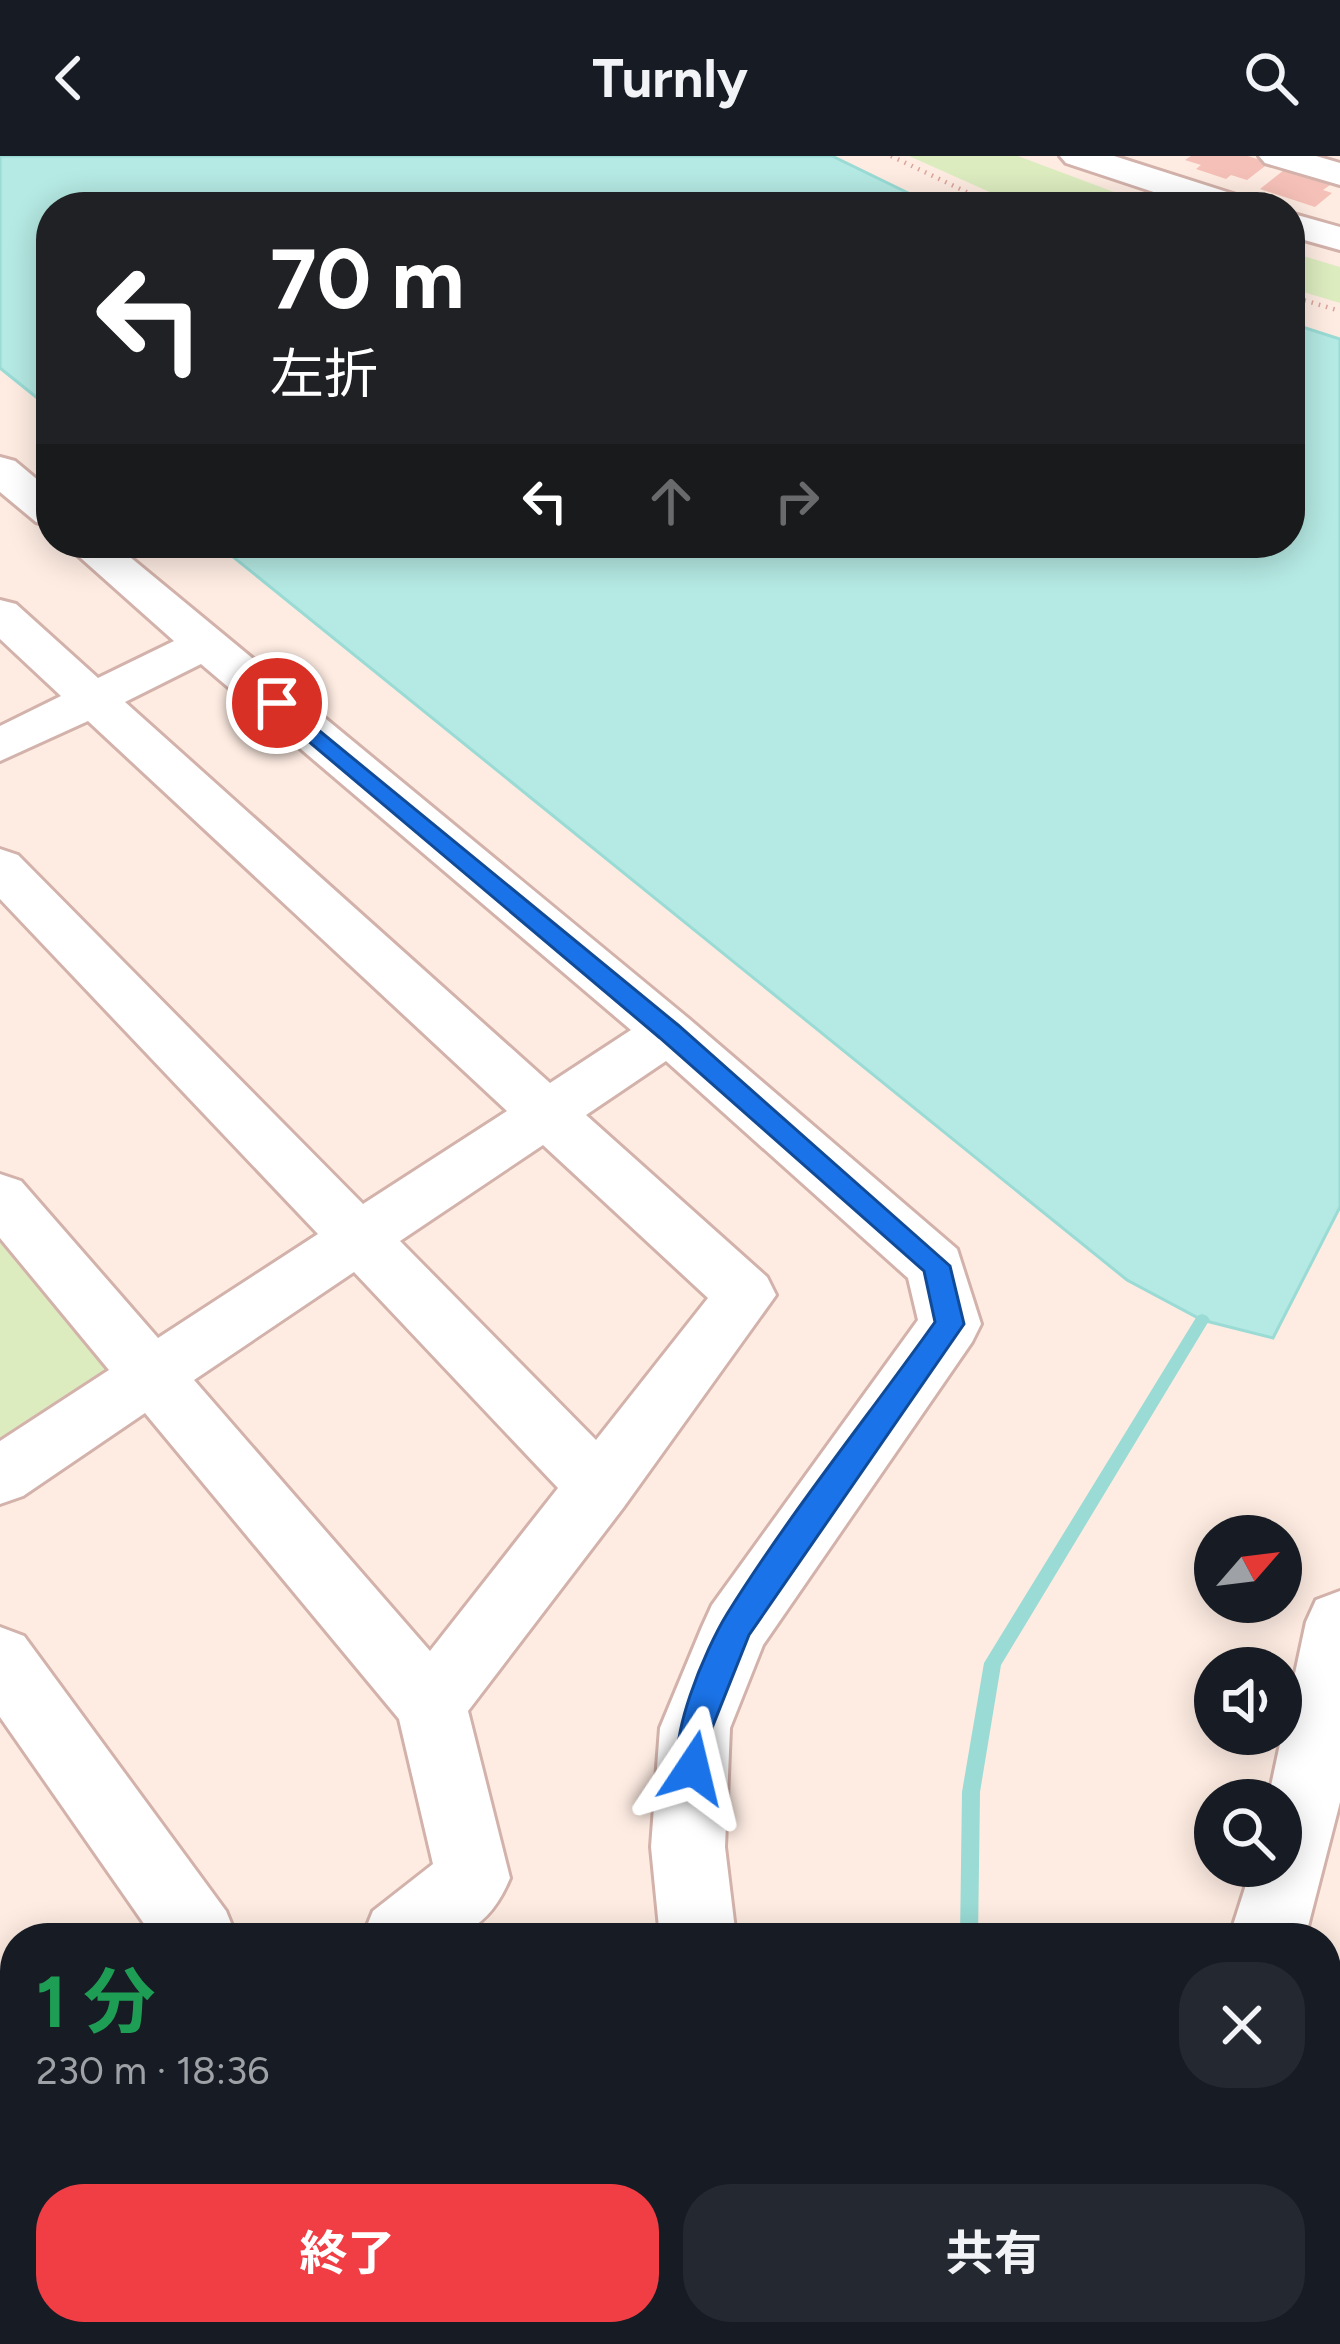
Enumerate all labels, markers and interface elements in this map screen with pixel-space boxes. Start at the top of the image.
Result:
icon: back [36,45,102,111]
icon: search [1238,45,1304,111]
text: Turnly [592,46,748,111]
text: 70 m [270,228,464,329]
icon: left [72,240,228,396]
text: 左折 [270,342,378,407]
icon: left [512,468,578,534]
icon: ahead [638,468,704,534]
icon: right [764,468,830,534]
pin [226,652,328,754]
icon: arrive [244,670,310,736]
north arrow [1194,1515,1302,1623]
map controls [1194,1515,1302,1887]
button: sound [1194,1647,1302,1755]
position arrow [630,1705,756,1831]
button: search [1194,1779,1302,1887]
text: 1 分 [36,1959,156,2045]
button: close [1179,1962,1305,2088]
text: 230 m · 18:36 [36,2047,269,2094]
button: 終了 [36,2184,659,2322]
button: 共有 [683,2184,1305,2322]

